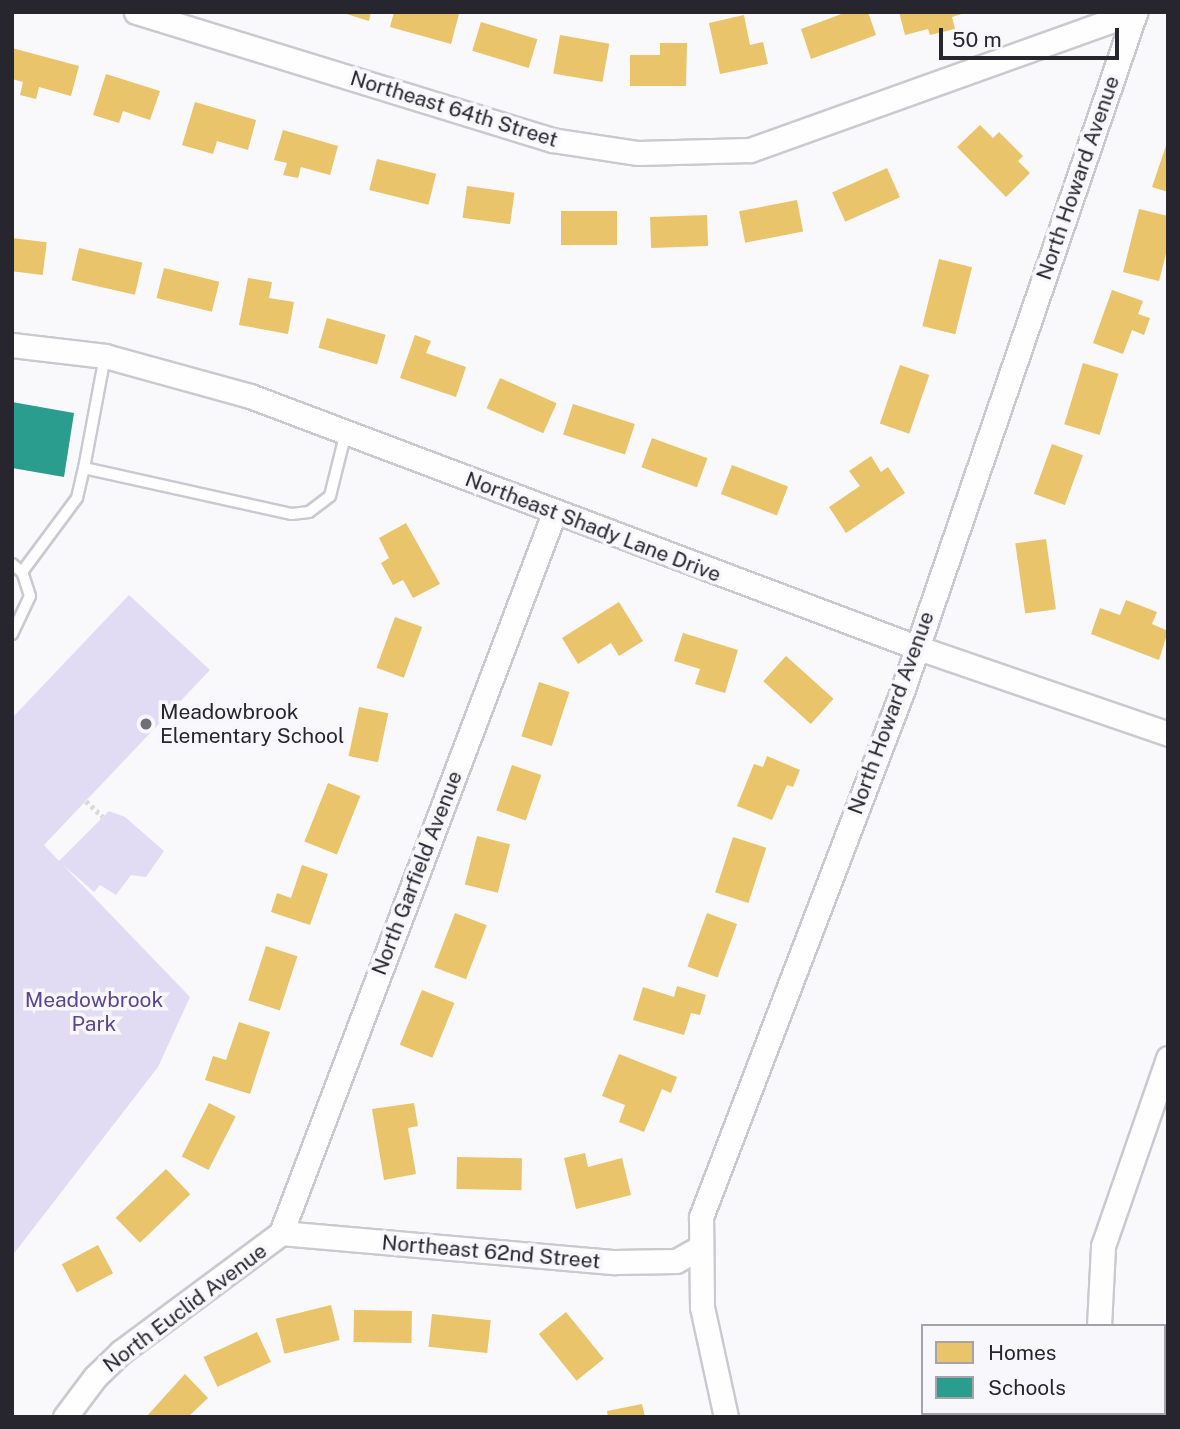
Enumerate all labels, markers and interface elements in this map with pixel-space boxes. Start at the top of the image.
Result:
scale bar [942,14,1122,58]
text: 50 m [952,27,1002,52]
street label: Northeast 64th Street [347,65,561,153]
street label: North Howard Avenue [1031,73,1125,283]
street label: Northeast Shady Lane Drive [461,466,725,588]
street label: North Howard Avenue [843,608,939,818]
place label: Meadowbrook Elementary School [160,699,344,749]
marker: Meadowbrook Elementary School [138,716,154,732]
street label: North Garfield Avenue [366,767,468,979]
park label: Meadowbrook Park [25,987,163,1037]
street label: Northeast 62nd Street [381,1230,601,1274]
street label: North Euclid Avenue [98,1238,272,1378]
legend [921,1324,1166,1415]
text: Homes [988,1340,1056,1365]
text: Schools [988,1375,1066,1400]

